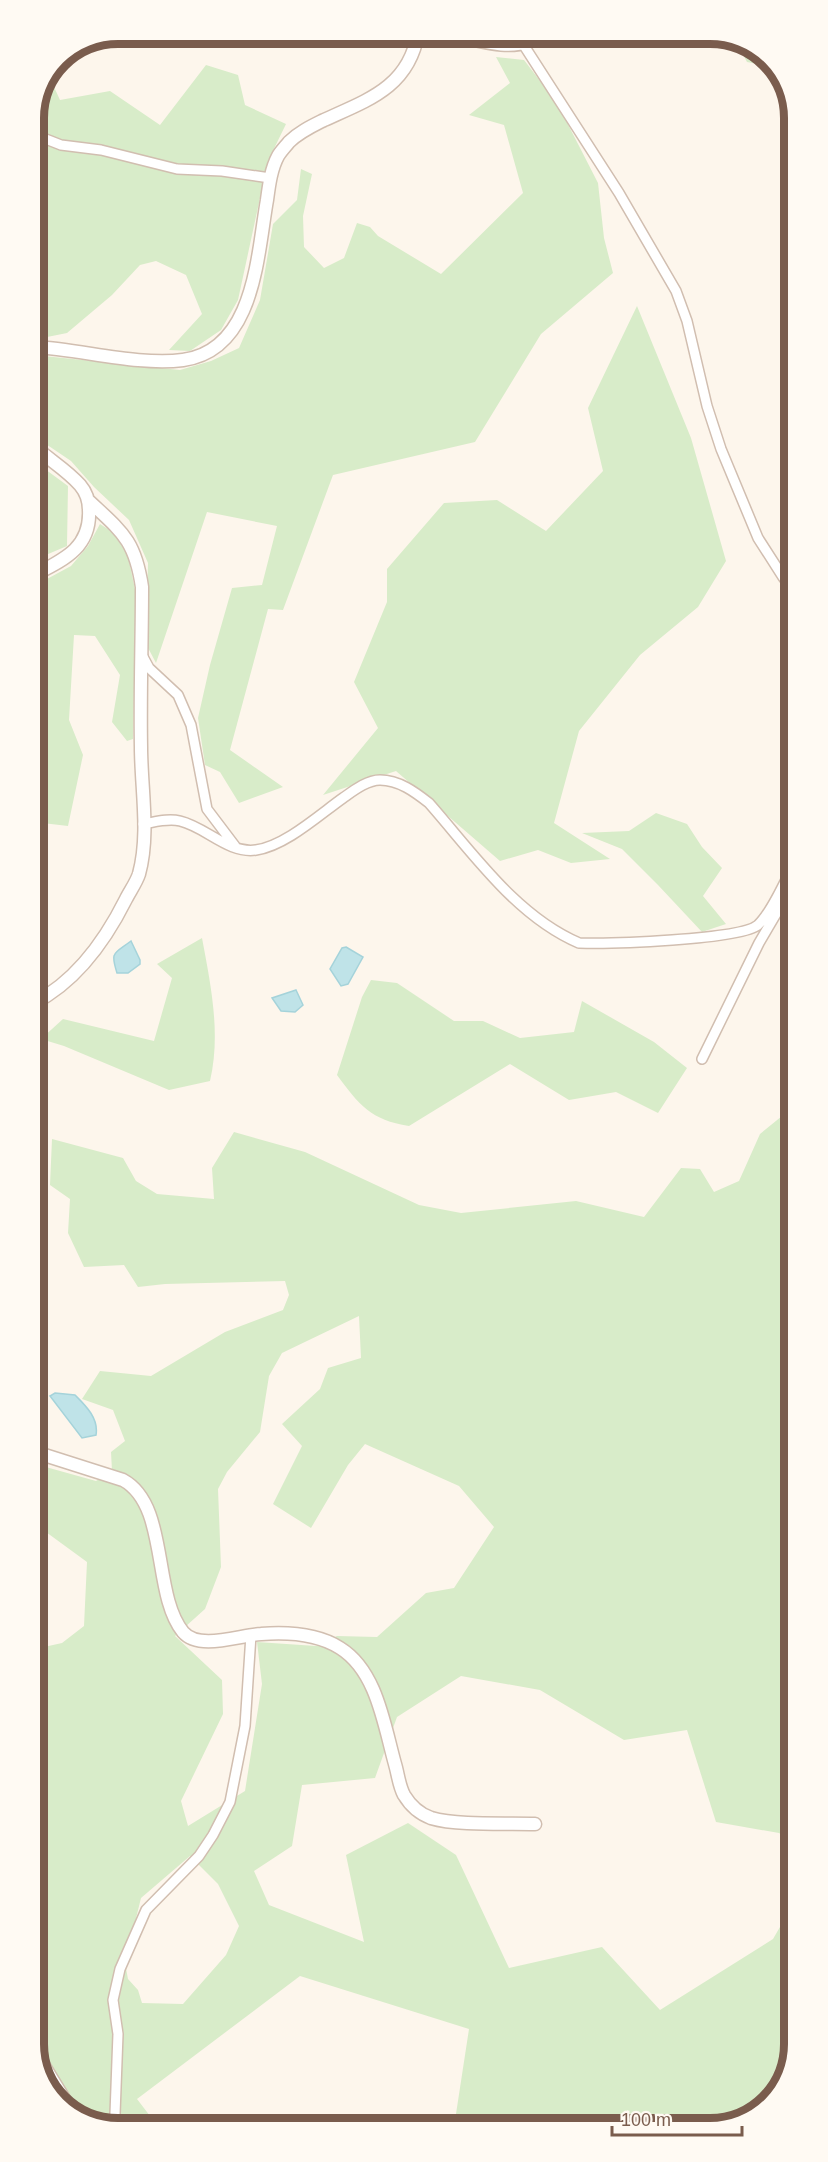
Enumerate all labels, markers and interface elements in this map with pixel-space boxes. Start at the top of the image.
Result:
scale bar [612,2099,742,2137]
text: 100 m [621,2110,671,2130]

